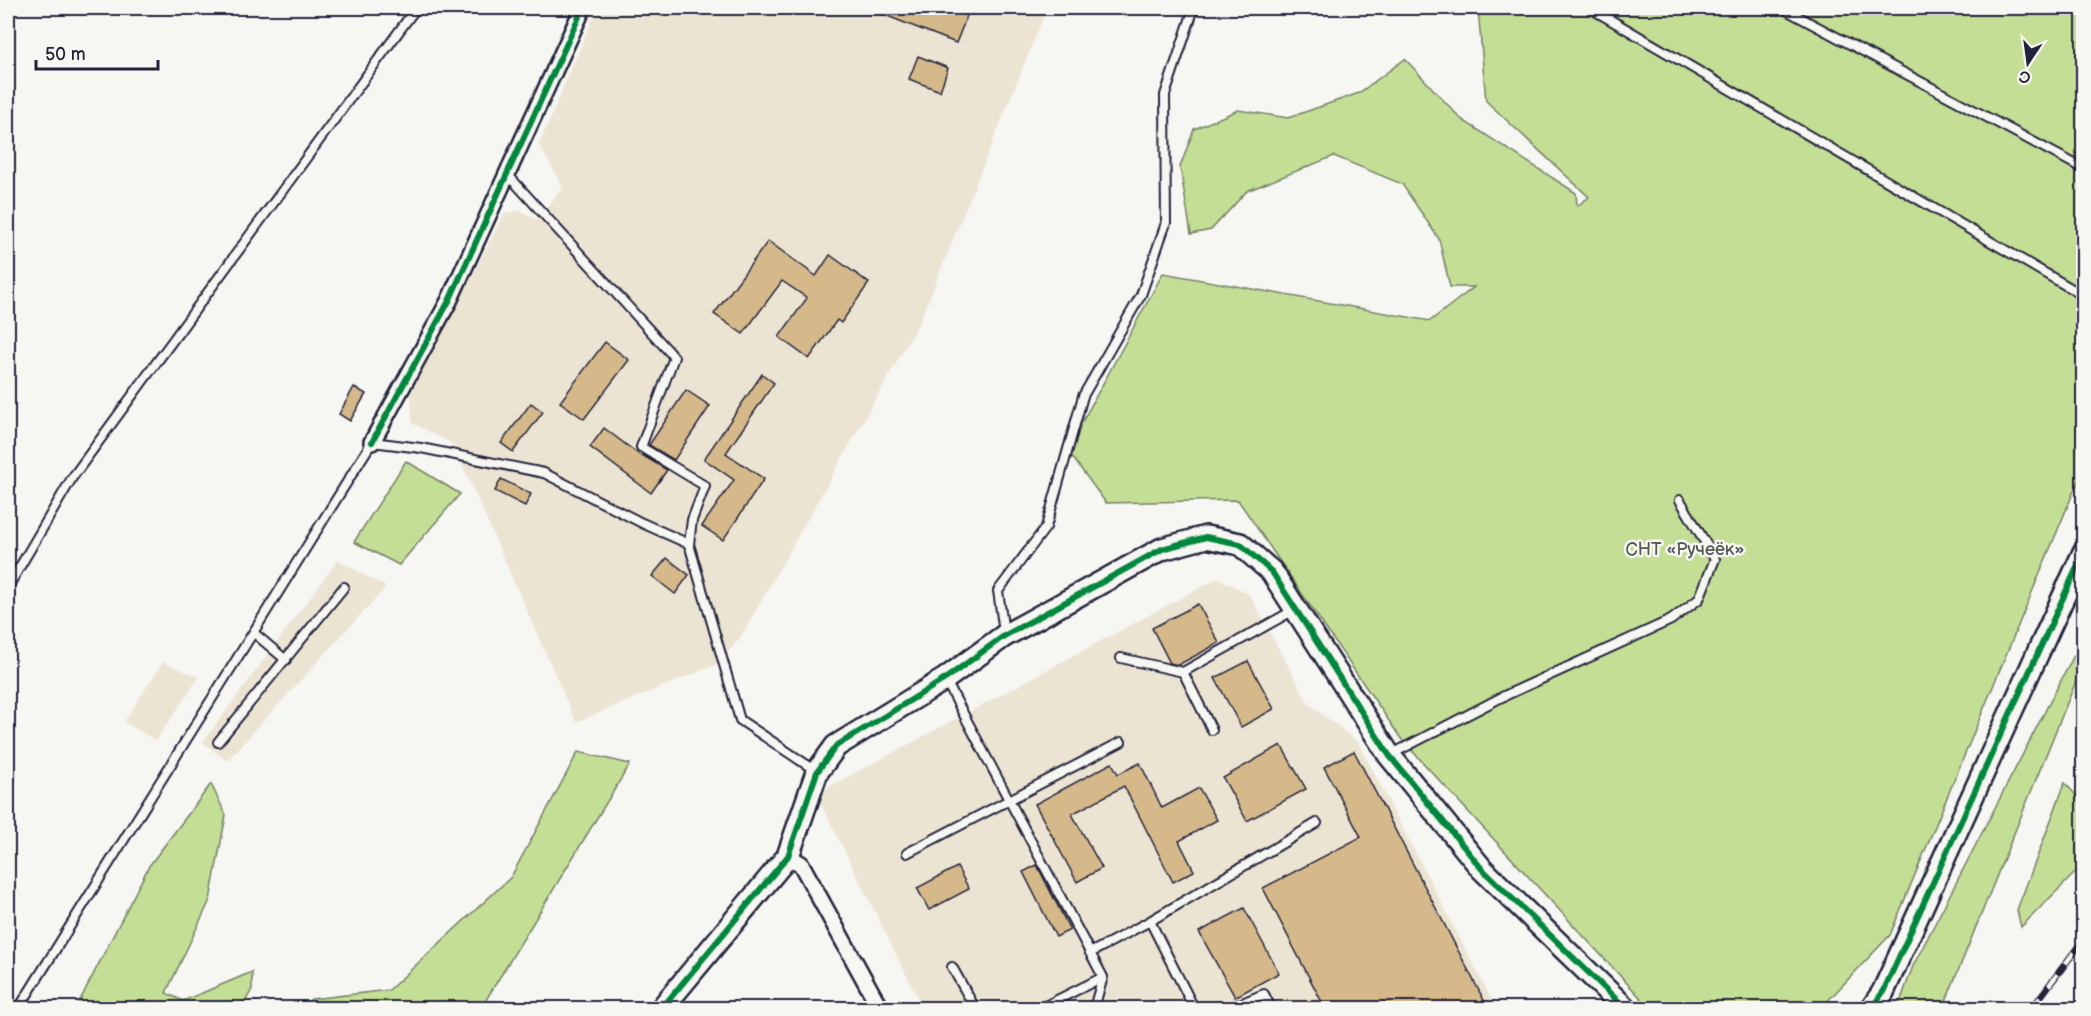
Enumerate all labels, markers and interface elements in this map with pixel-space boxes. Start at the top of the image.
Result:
scale bar [36,33,158,71]
north arrow [1998,33,2058,93]
text: 50 m [45,44,86,65]
text: С [2017,66,2033,87]
park label: СНТ «Ручеёк» [1626,539,1744,560]

